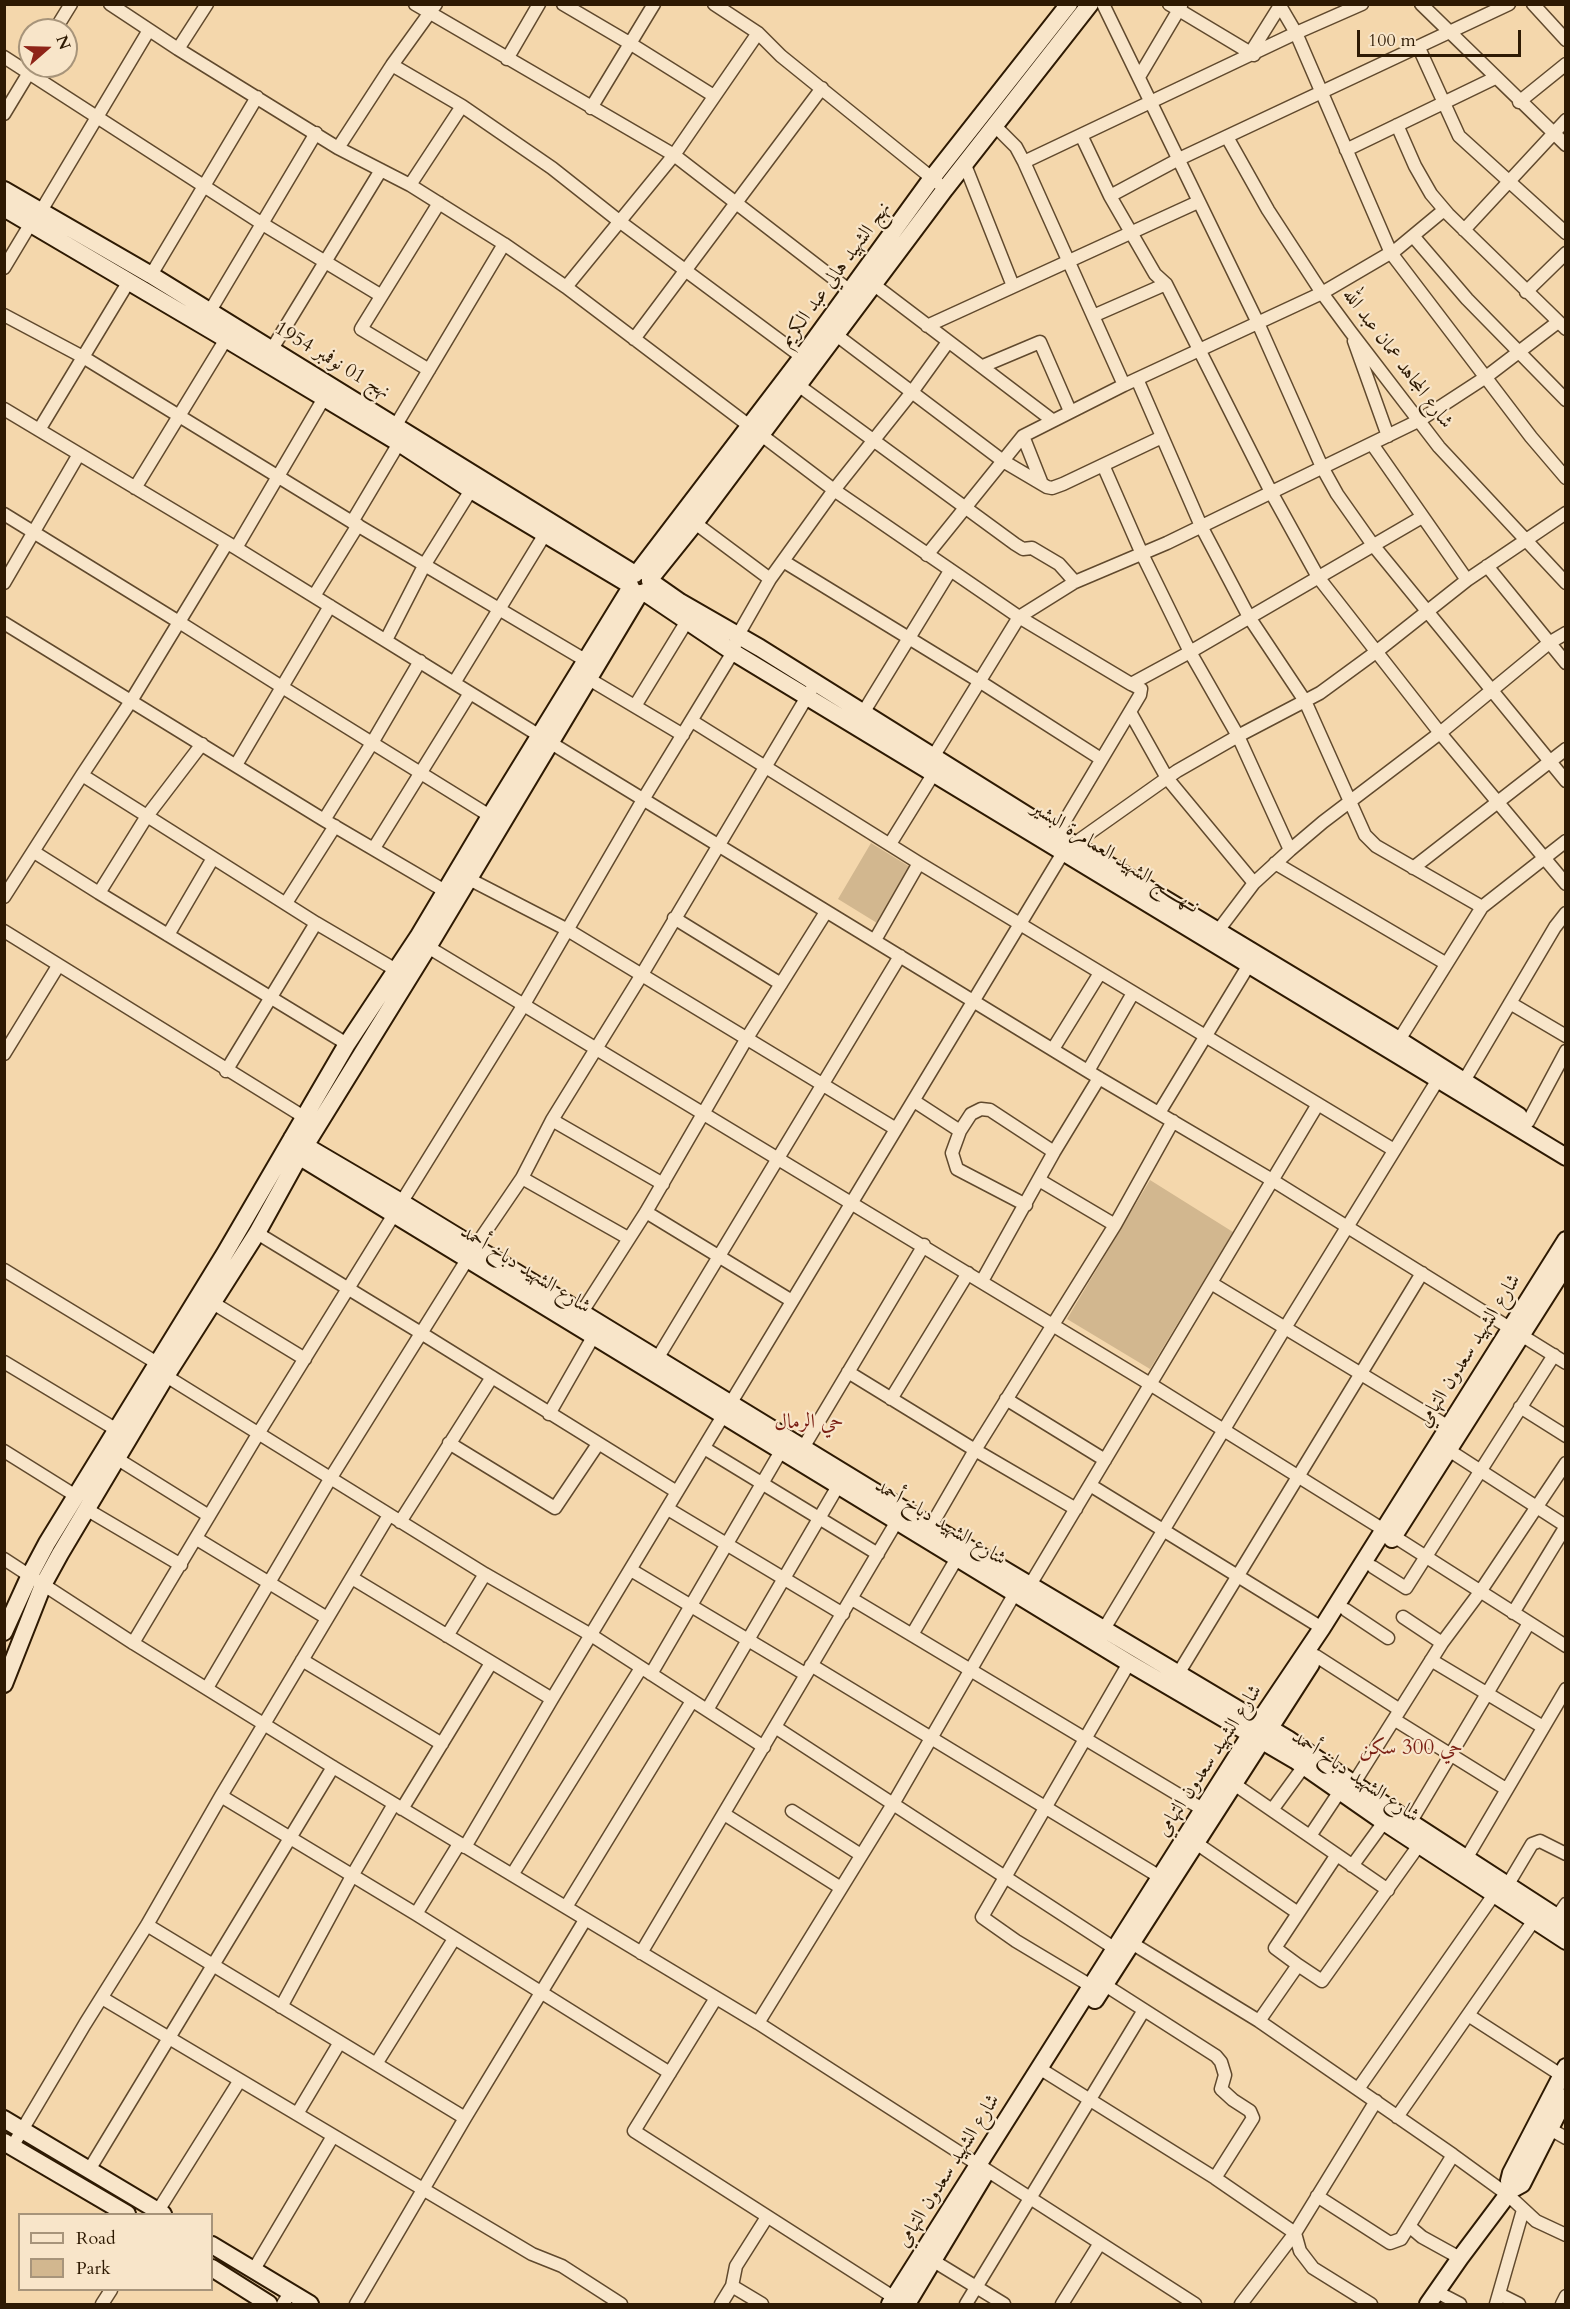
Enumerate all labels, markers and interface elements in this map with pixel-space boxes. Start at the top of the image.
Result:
north arrow [18,18,78,78]
scale bar [1360,18,1524,56]
text: 100 m [1368,28,1416,53]
text: N [50,32,76,53]
street label: نهج الشهيد هالي عبد الكريم [775,198,897,352]
street label: شارع المجاهد عمان عبد الله [1336,284,1458,434]
street label: نهج 01 نوفمبر 1954 [270,317,394,405]
street label: نــهـــــج الشهيد العمامرة البشير [1027,797,1203,919]
street label: شارع الشهيد دباخ أحمد [455,1220,595,1320]
street label: شارع الشهيد سعدون التهامي [1413,1270,1527,1432]
district label: حي الرمال [774,1410,844,1436]
street label: شارع الشهيد دباخ أحمد [870,1474,1010,1572]
street label: شارع الشهيد سعدون التهامي [1152,1681,1268,1841]
street label: شارع الشهيد دباخ أحمد [1286,1725,1424,1829]
district label: حي 300 سكن [1359,1736,1463,1762]
street label: شارع الشهيد سعدون التهامي [892,2090,1006,2252]
legend [18,2213,213,2291]
text: Road [76,2226,116,2251]
text: Park [76,2256,111,2281]

